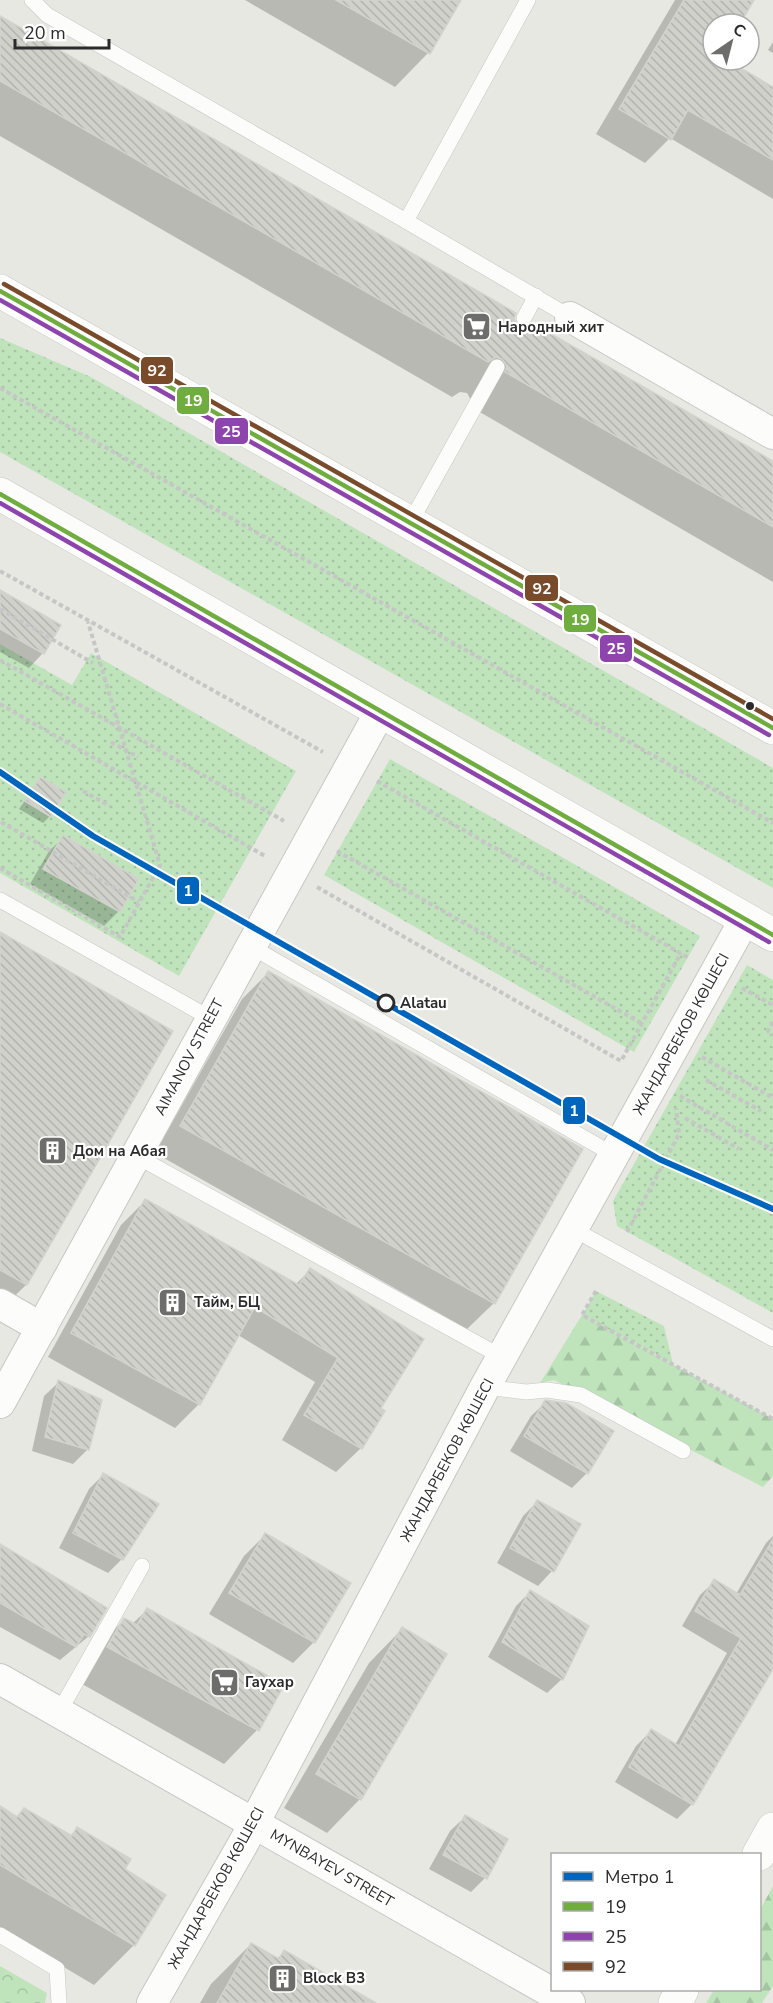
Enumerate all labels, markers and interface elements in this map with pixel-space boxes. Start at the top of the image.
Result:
scale bar [15,12,110,50]
north arrow [701,12,761,72]
text: С [728,18,750,43]
text: 20 m [24,21,66,45]
supermarket icon: Народный хит [461,311,493,343]
place label: Народный хит [498,317,604,337]
line badge: 92 [140,356,174,385]
text: 92 [147,360,167,382]
line badge: 19 [176,386,210,415]
text: 19 [183,390,203,412]
line badge: 25 [214,417,249,445]
text: 25 [221,421,241,443]
line badge: 92 [524,574,559,602]
text: 92 [532,578,552,600]
line badge: 19 [563,604,597,633]
text: 19 [570,609,590,631]
line badge: 25 [599,634,633,663]
text: 25 [606,638,626,660]
unlabelled marker [744,700,756,712]
line badge: 1 [176,876,200,905]
text: 1 [183,880,193,902]
street label: ЖАНДАРБЕКОВ КӨШЕСІ [628,950,734,1118]
place label: Alatau [400,993,447,1013]
marker: Alatau [377,994,395,1012]
street label: AIMANOV STREET [150,995,228,1119]
line badge: 1 [562,1096,586,1125]
text: 1 [569,1100,579,1122]
building icon: Дом на Абая [36,1135,68,1167]
place label: Дом на Абая [73,1141,166,1161]
building icon: Тайм, БЦ [157,1286,189,1318]
place label: Тайм, БЦ [194,1292,260,1312]
street label: ЖАНДАРБЕКОВ КӨШЕСІ [395,1375,499,1545]
supermarket icon: Гаухар [208,1666,240,1698]
place label: Гаухар [245,1672,294,1692]
street label: ЖАНДАРБЕКОВ КӨШЕСІ [163,1804,269,1972]
street label: MYNBAYEV STREET [267,1824,397,1912]
legend [551,1853,761,1991]
text: Метро 1 [605,1865,674,1889]
text: 19 [605,1895,627,1919]
text: 25 [605,1925,627,1949]
text: 92 [605,1955,627,1979]
building icon: Block B3 [266,1962,298,1994]
place label: Block B3 [303,1968,365,1988]

